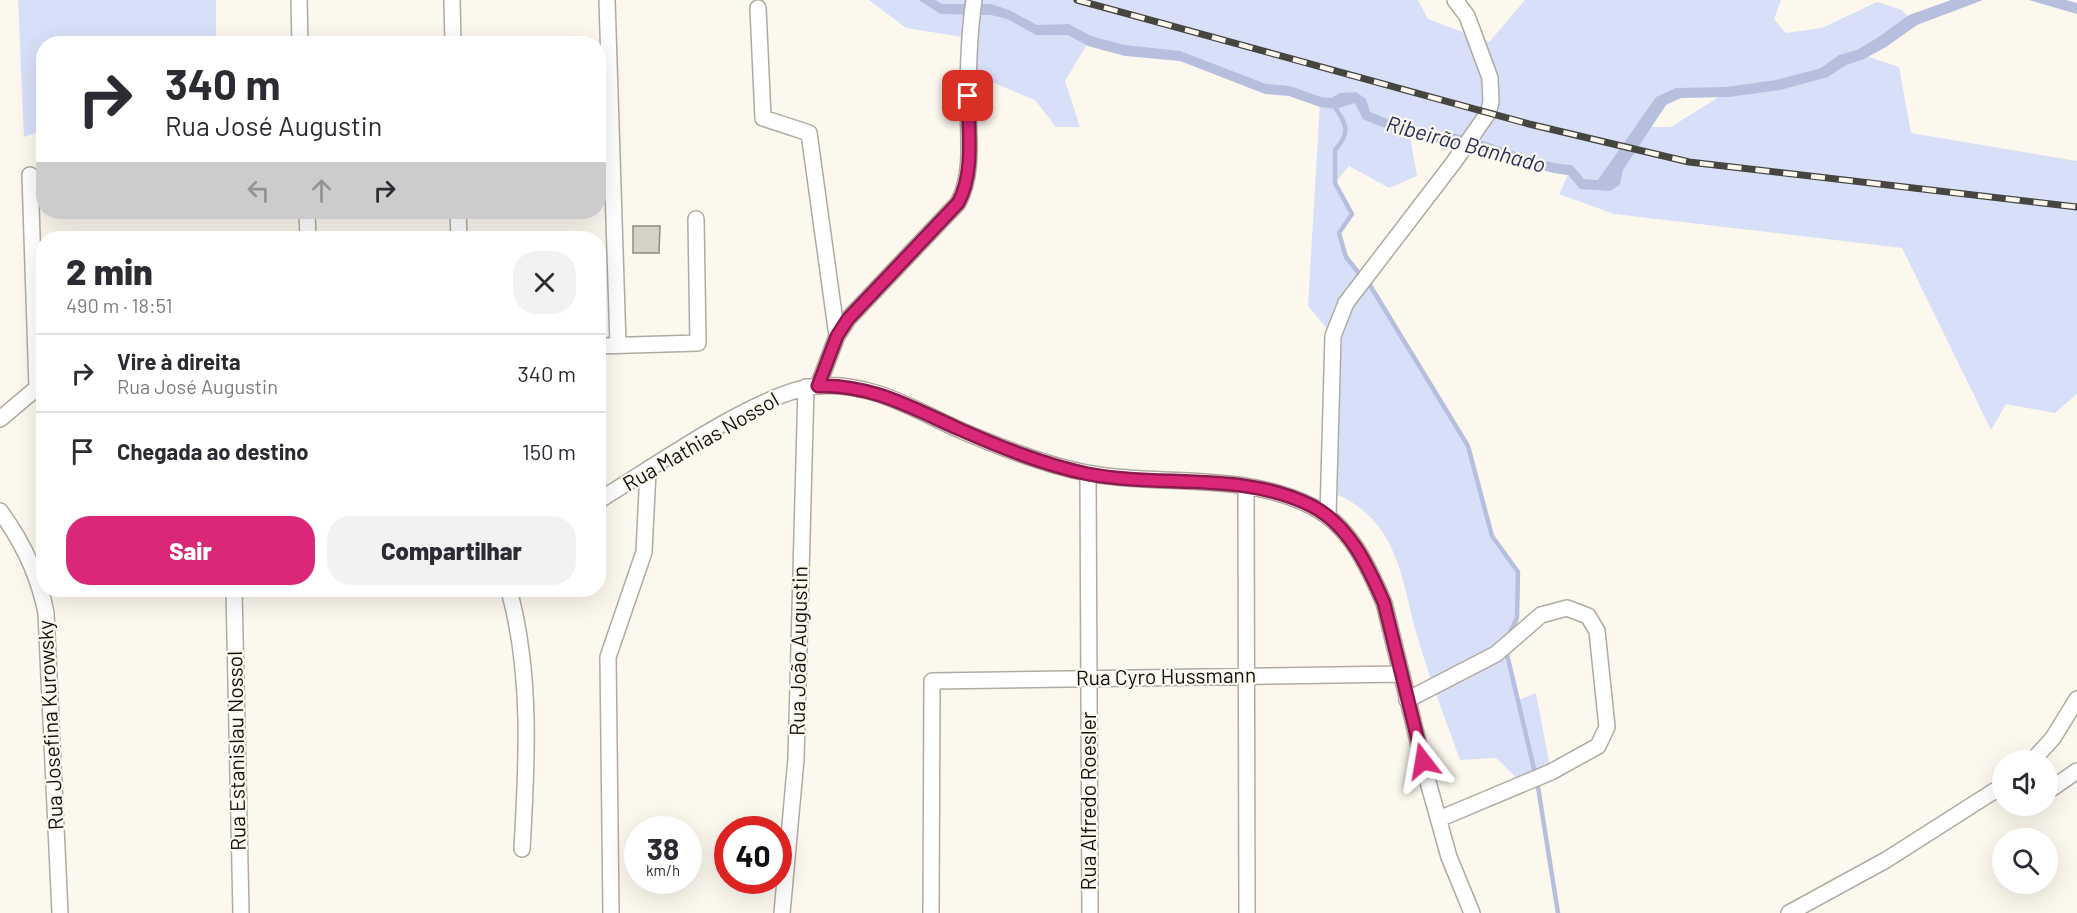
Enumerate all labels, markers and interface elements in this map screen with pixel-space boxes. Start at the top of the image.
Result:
text: 340 m [165,58,281,108]
icon: right [66,60,144,138]
pin [942,70,993,121]
icon: arrive [951,79,984,112]
text: Rua José Augustin [165,109,382,141]
water label: Ribeirão Banhado [1384,109,1549,177]
icon: left [242,174,275,207]
icon: ahead [305,174,338,207]
icon: right [368,174,401,207]
text: 2 min [66,249,153,292]
button: close [513,251,576,314]
text: 490 m · 18:51 [66,293,172,317]
text: Vire à direita [117,348,241,374]
icon: right [66,357,99,390]
text: 340 m [518,360,576,386]
text: Rua José Augustin [117,374,278,398]
street label: Rua Mathias Nossol [618,386,783,495]
icon: arrive [66,435,99,468]
text: Chegada ao destino [117,438,308,464]
text: 150 m [522,438,576,464]
button: Sair [66,516,315,585]
button: Compartilhar [327,516,576,585]
street label: Rua João Augustin [784,566,811,736]
street label: Rua Josefina Kurowsky [31,619,67,831]
street label: Rua Estanislau Nossol [221,651,250,851]
street label: Rua Cyro Hussmann [1076,661,1256,690]
street label: Rua Alfredo Roesler [1075,711,1100,890]
position arrow [1391,729,1455,793]
map controls [1992,750,2058,894]
button: sound [1992,750,2058,816]
speed limit sign: 40 [714,816,792,894]
button: search [1992,828,2058,894]
text: 38 [647,830,679,866]
text: km/h [646,861,680,879]

